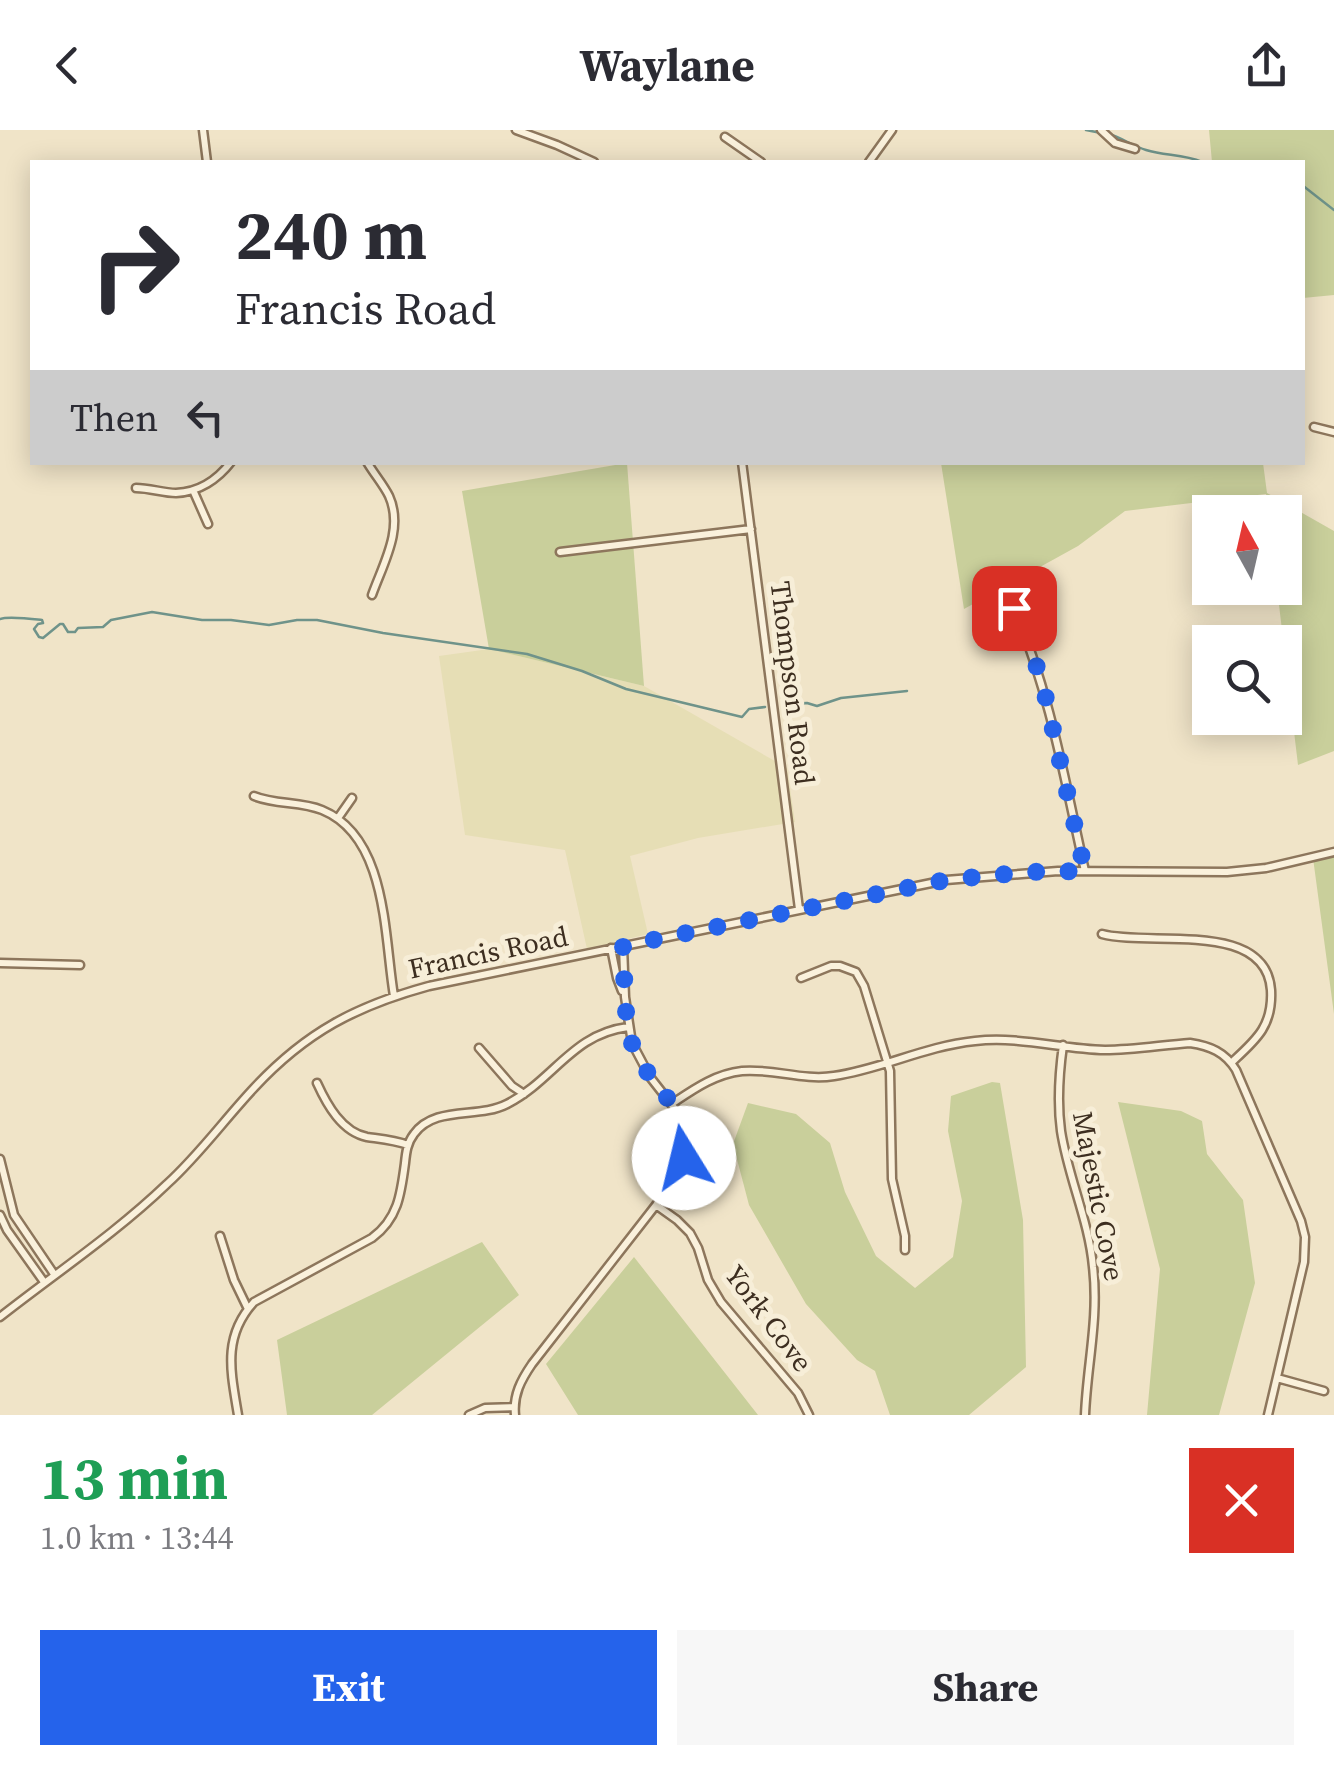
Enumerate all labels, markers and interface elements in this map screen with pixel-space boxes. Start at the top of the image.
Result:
text: Waylane [579,34,755,96]
icon: back [40,38,95,93]
icon: share [1239,38,1294,93]
text: 240 m [235,186,427,282]
icon: right [70,200,200,330]
text: Francis Road [235,277,496,339]
icon: left [178,390,233,445]
text: Then [70,392,158,444]
north arrow [1192,495,1302,605]
map controls [1192,495,1302,735]
pin [972,566,1057,651]
street label: Thompson Road [762,579,824,787]
icon: arrive [987,581,1042,636]
button: search [1192,625,1302,735]
street label: Francis Road [405,917,571,987]
position arrow [632,1106,736,1210]
street label: Majestic Cove [1064,1108,1134,1284]
street label: York Cove [716,1257,822,1379]
text: 13 min [40,1437,228,1519]
button: close [1189,1448,1294,1553]
text: 1.0 km · 13:44 [40,1516,234,1560]
button: Exit [40,1630,657,1745]
button: Share [677,1630,1294,1745]

